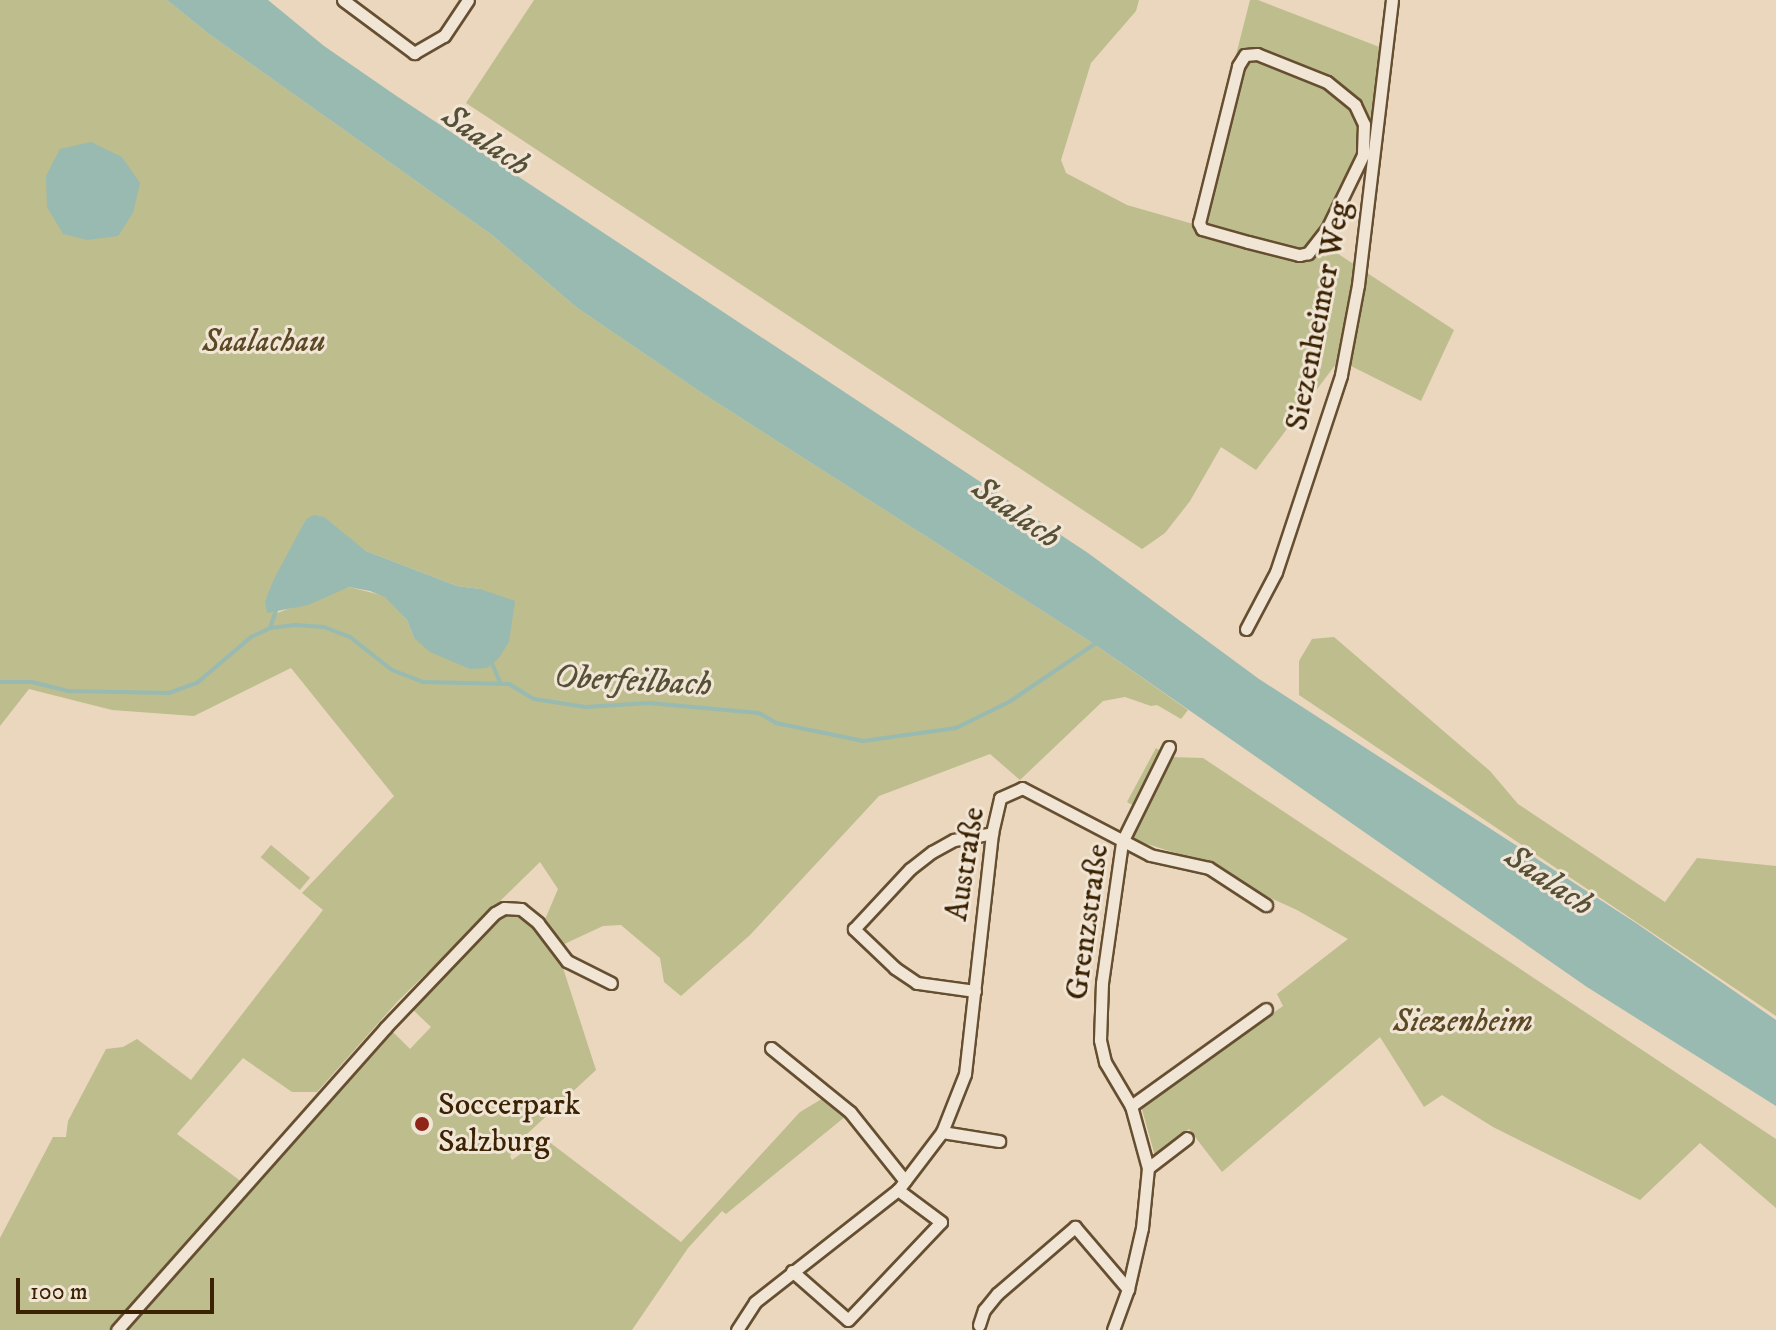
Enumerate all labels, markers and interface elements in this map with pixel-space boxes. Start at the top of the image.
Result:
water label: Saalach [434,96,538,186]
street label: Siezenheimer Weg [1278,198,1360,434]
park label: Saalachau [202,323,326,361]
water label: Saalach [964,468,1068,558]
water label: Oberfeilbach [553,656,713,706]
street label: Austraße [938,804,994,924]
water label: Saalach [1497,836,1601,926]
street label: Grenzstraße [1058,842,1118,1002]
park label: Siezenheim [1393,1003,1533,1041]
place label: Soccerpark Salzburg [438,1087,580,1162]
marker: Soccerpark Salzburg [413,1115,431,1133]
scale bar [20,1262,218,1312]
text: 100 m [30,1277,88,1307]

